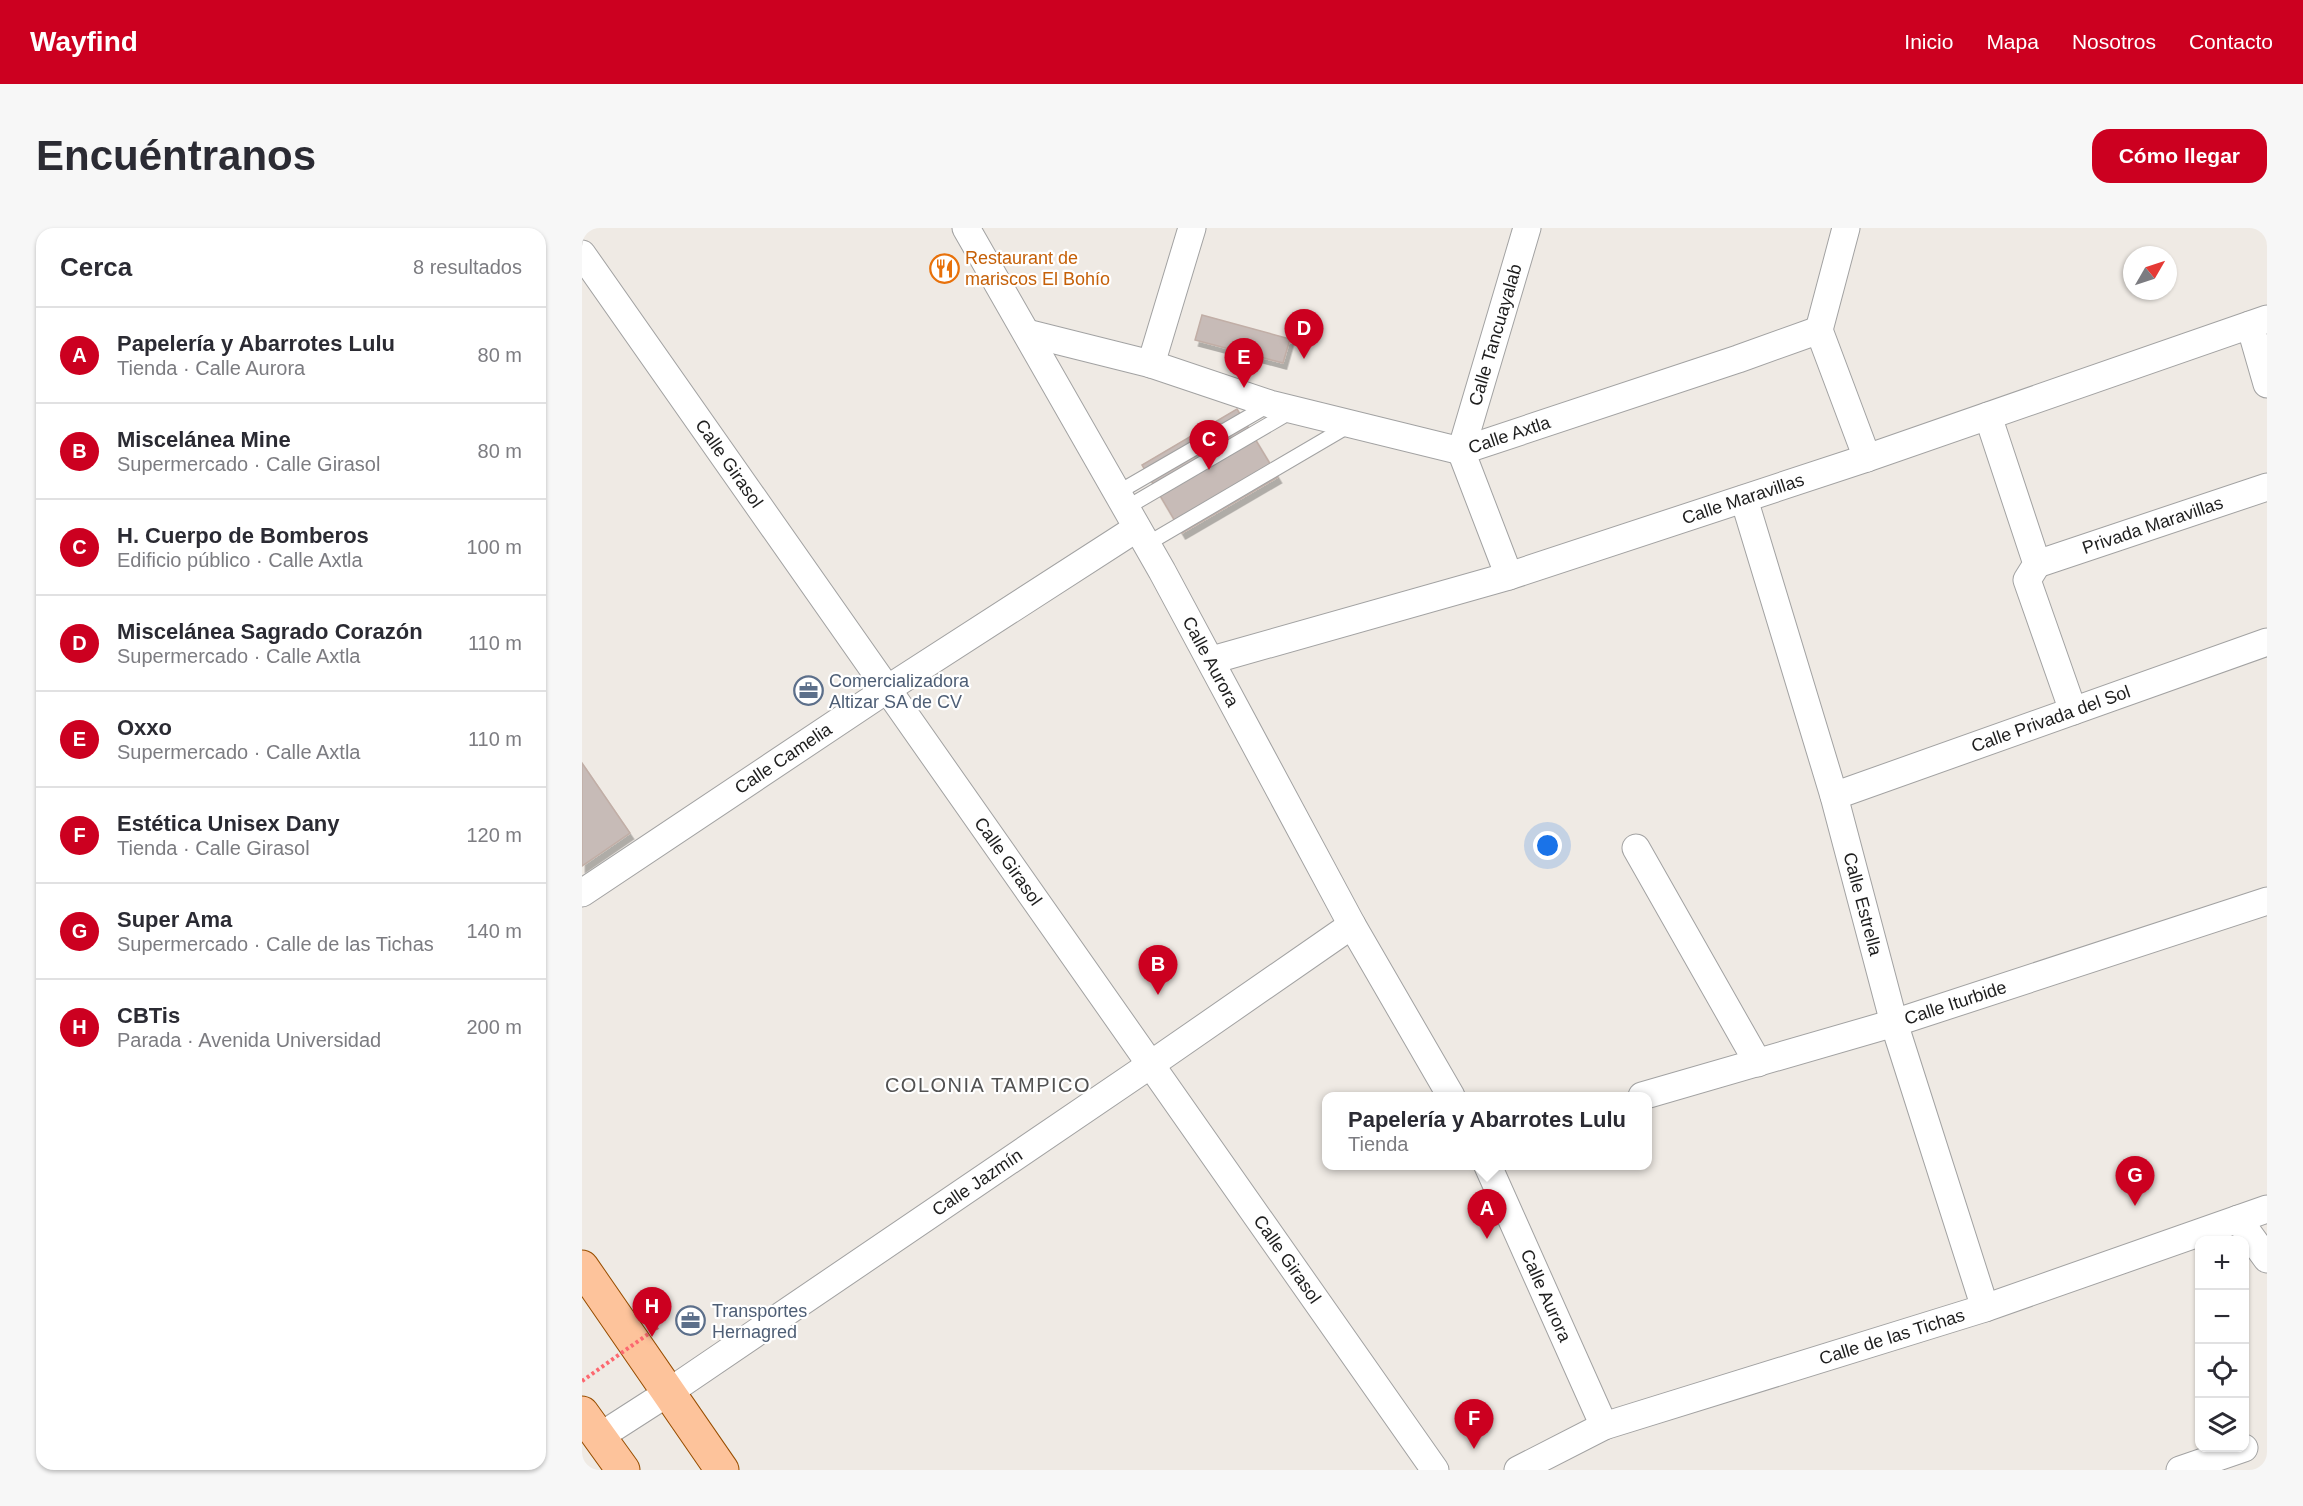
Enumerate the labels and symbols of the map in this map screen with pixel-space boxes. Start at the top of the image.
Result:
north arrow [2123,246,2177,300]
place label: Restaurant de mariscos El Bohío [965,248,1110,289]
restaurant icon: Restaurant de mariscos El Bohío [928,252,960,284]
street label: Calle Tancuayalab [1465,262,1526,408]
pin: D [1284,310,1324,359]
pin: E [1224,338,1264,388]
street label: Calle Axtla [1466,412,1554,458]
street label: Calle Girasol [691,416,767,512]
pin: C [1190,420,1228,470]
street label: Calle Maravillas [1679,469,1806,528]
street label: Privada Maravillas [2080,492,2226,558]
street label: Calle Aurora [1178,613,1243,711]
place label: Comercializadora Altizar SA de CV [829,671,970,712]
office icon: Comercializadora Altizar SA de CV [792,675,824,707]
street label: Calle Privada del Sol [1969,681,2133,756]
street label: Calle Camelia [731,719,836,798]
street label: Calle Girasol [970,814,1046,909]
your location [1533,831,1562,860]
street label: Calle Estrella [1839,850,1886,959]
pin: B [1138,946,1178,995]
street label: Calle Iturbide [1902,977,2009,1029]
district label: COLONIA TAMPICO [885,1074,1091,1096]
street label: Calle Jazmín [929,1145,1026,1220]
pin: G [2116,1156,2154,1206]
pin: A [1468,1190,1506,1239]
street label: Calle Girasol [1249,1211,1325,1307]
street label: Calle Aurora [1517,1246,1576,1346]
pin: H [632,1288,672,1337]
place label: Transportes Hernagred [712,1301,807,1342]
office icon: Transportes Hernagred [675,1305,707,1337]
street label: Calle de las Tichas [1817,1305,1967,1369]
pin: F [1454,1400,1494,1449]

